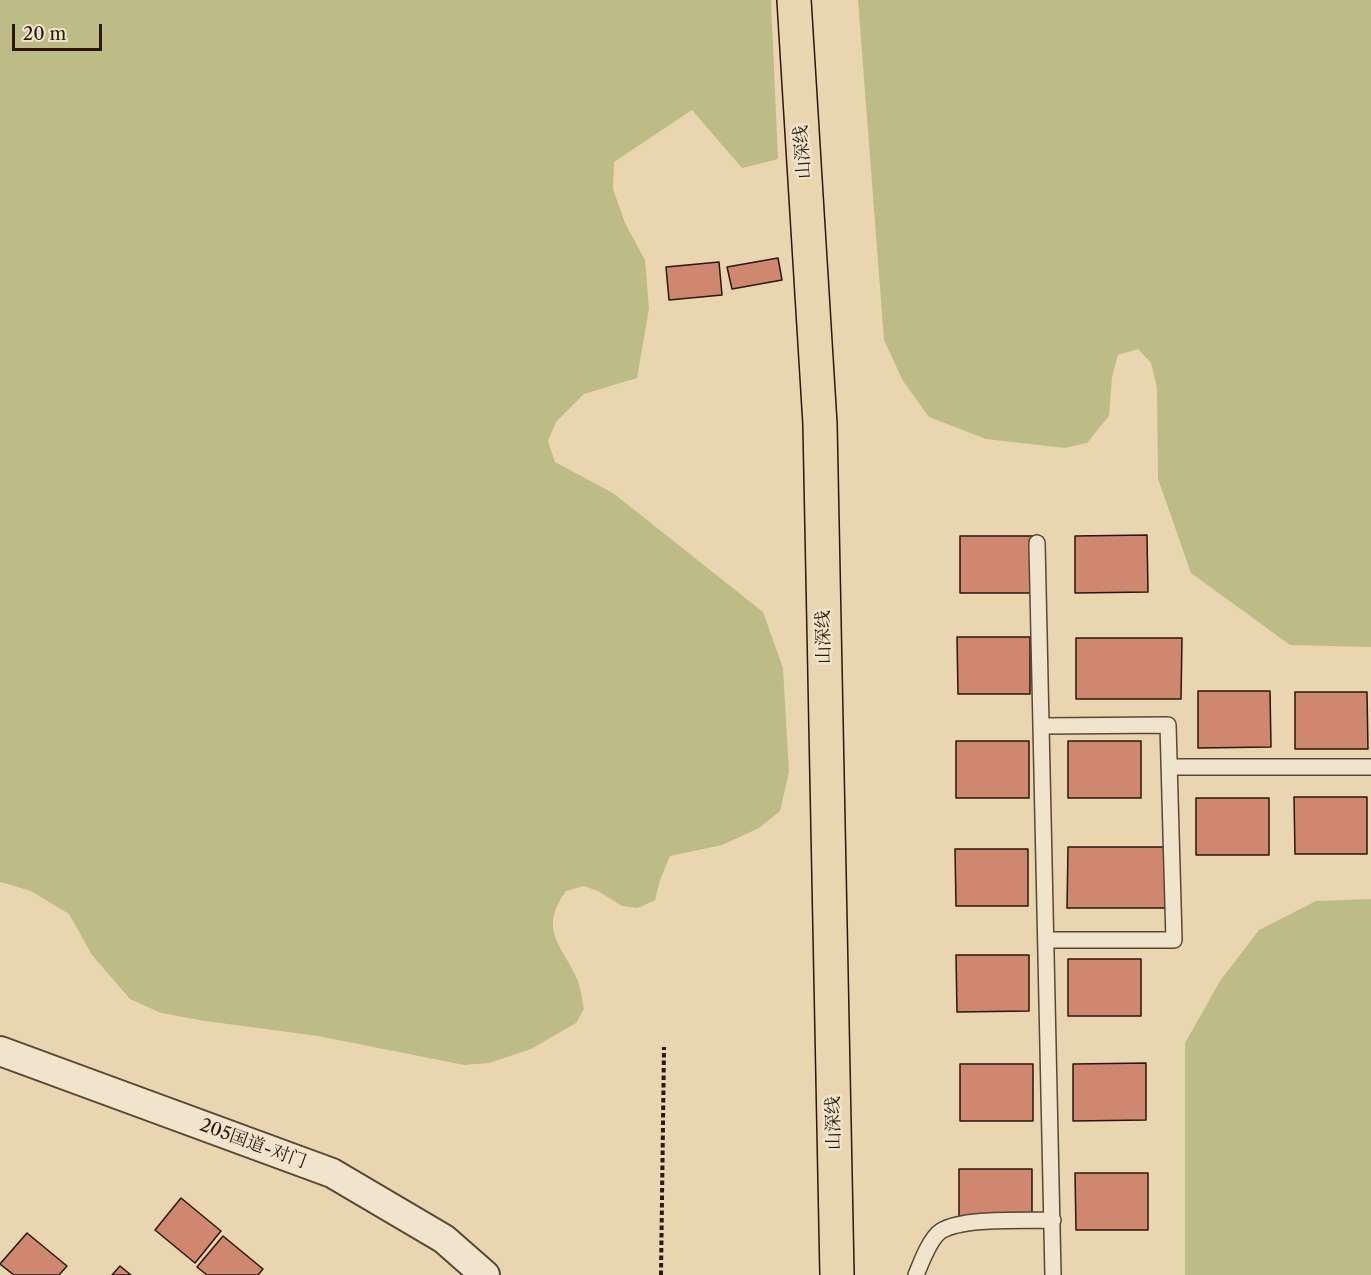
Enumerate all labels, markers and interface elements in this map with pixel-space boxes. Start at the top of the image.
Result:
scale bar [15,12,105,50]
text: 20 m [23,23,66,45]
street label: 山深线 [790,124,816,180]
street label: 山深线 [813,610,835,664]
street label: 山深线 [823,1096,845,1150]
street label: 205国道-对门 [197,1115,309,1173]

